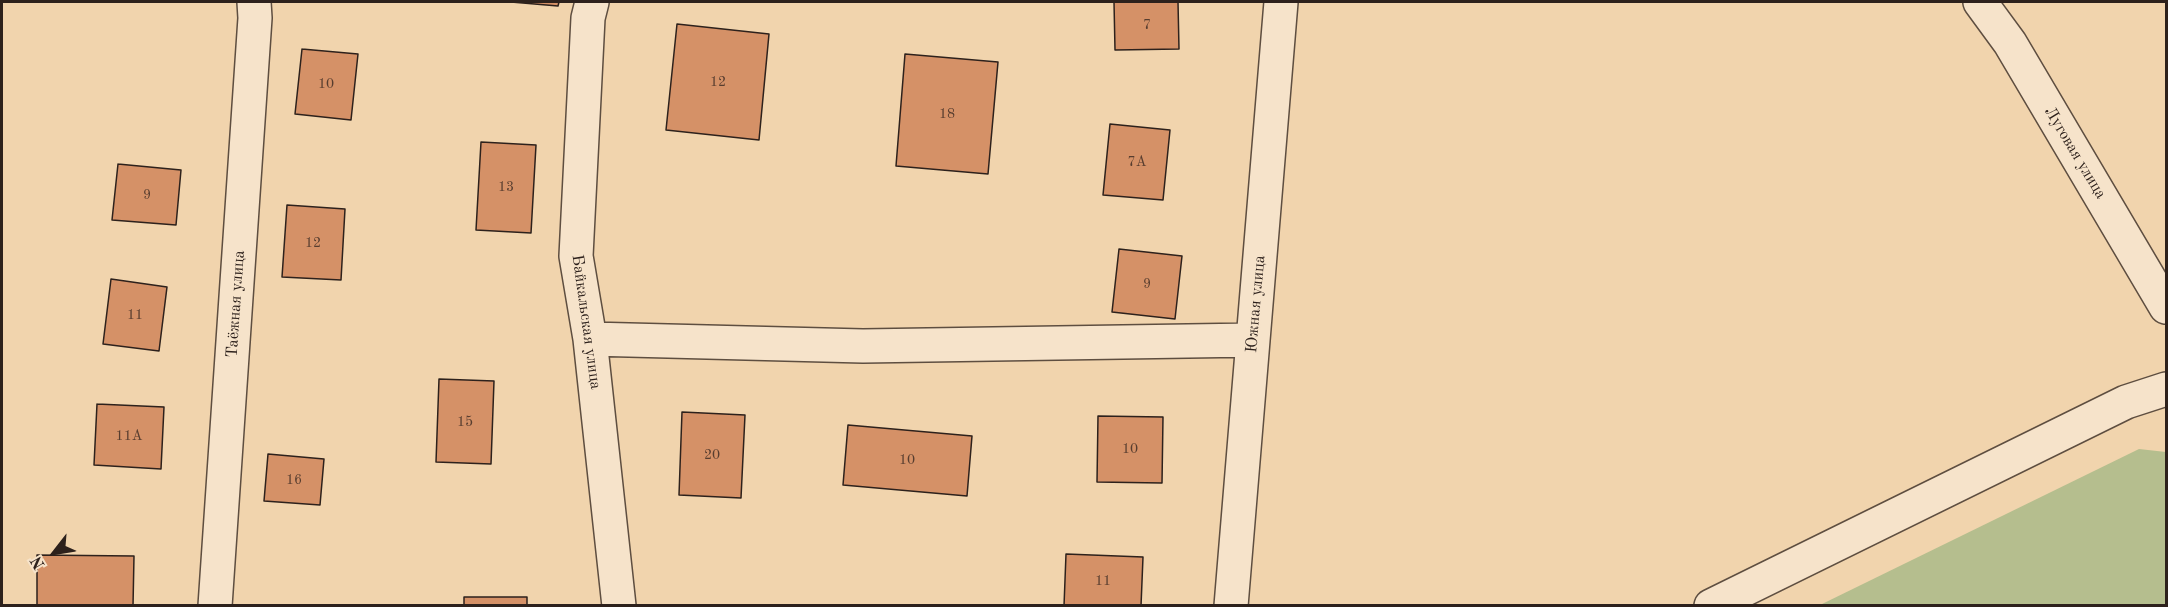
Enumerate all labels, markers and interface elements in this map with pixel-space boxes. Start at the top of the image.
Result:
house number: 7 [1143,17,1151,33]
house number: 12 [710,74,726,90]
house number: 10 [318,76,334,92]
street label: Луговая улица [2040,103,2110,203]
house number: 18 [939,106,955,122]
house number: 7А [1128,154,1146,170]
house number: 13 [498,179,514,195]
house number: 9 [143,187,151,203]
house number: 12 [305,235,321,251]
street label: Таёжная улица [223,250,249,358]
street label: Байкальская улица [567,253,605,391]
street label: Южная улица [1242,254,1270,354]
house number: 9 [1143,276,1151,292]
house number: 11 [127,307,143,323]
house number: 15 [457,414,473,430]
house number: 11А [116,428,142,444]
house number: 10 [1122,441,1138,457]
house number: 20 [704,447,720,463]
house number: 10 [899,452,915,468]
house number: 16 [286,472,302,488]
north arrow [24,523,84,583]
text: N [29,553,49,572]
house number: 11 [1095,573,1111,589]

